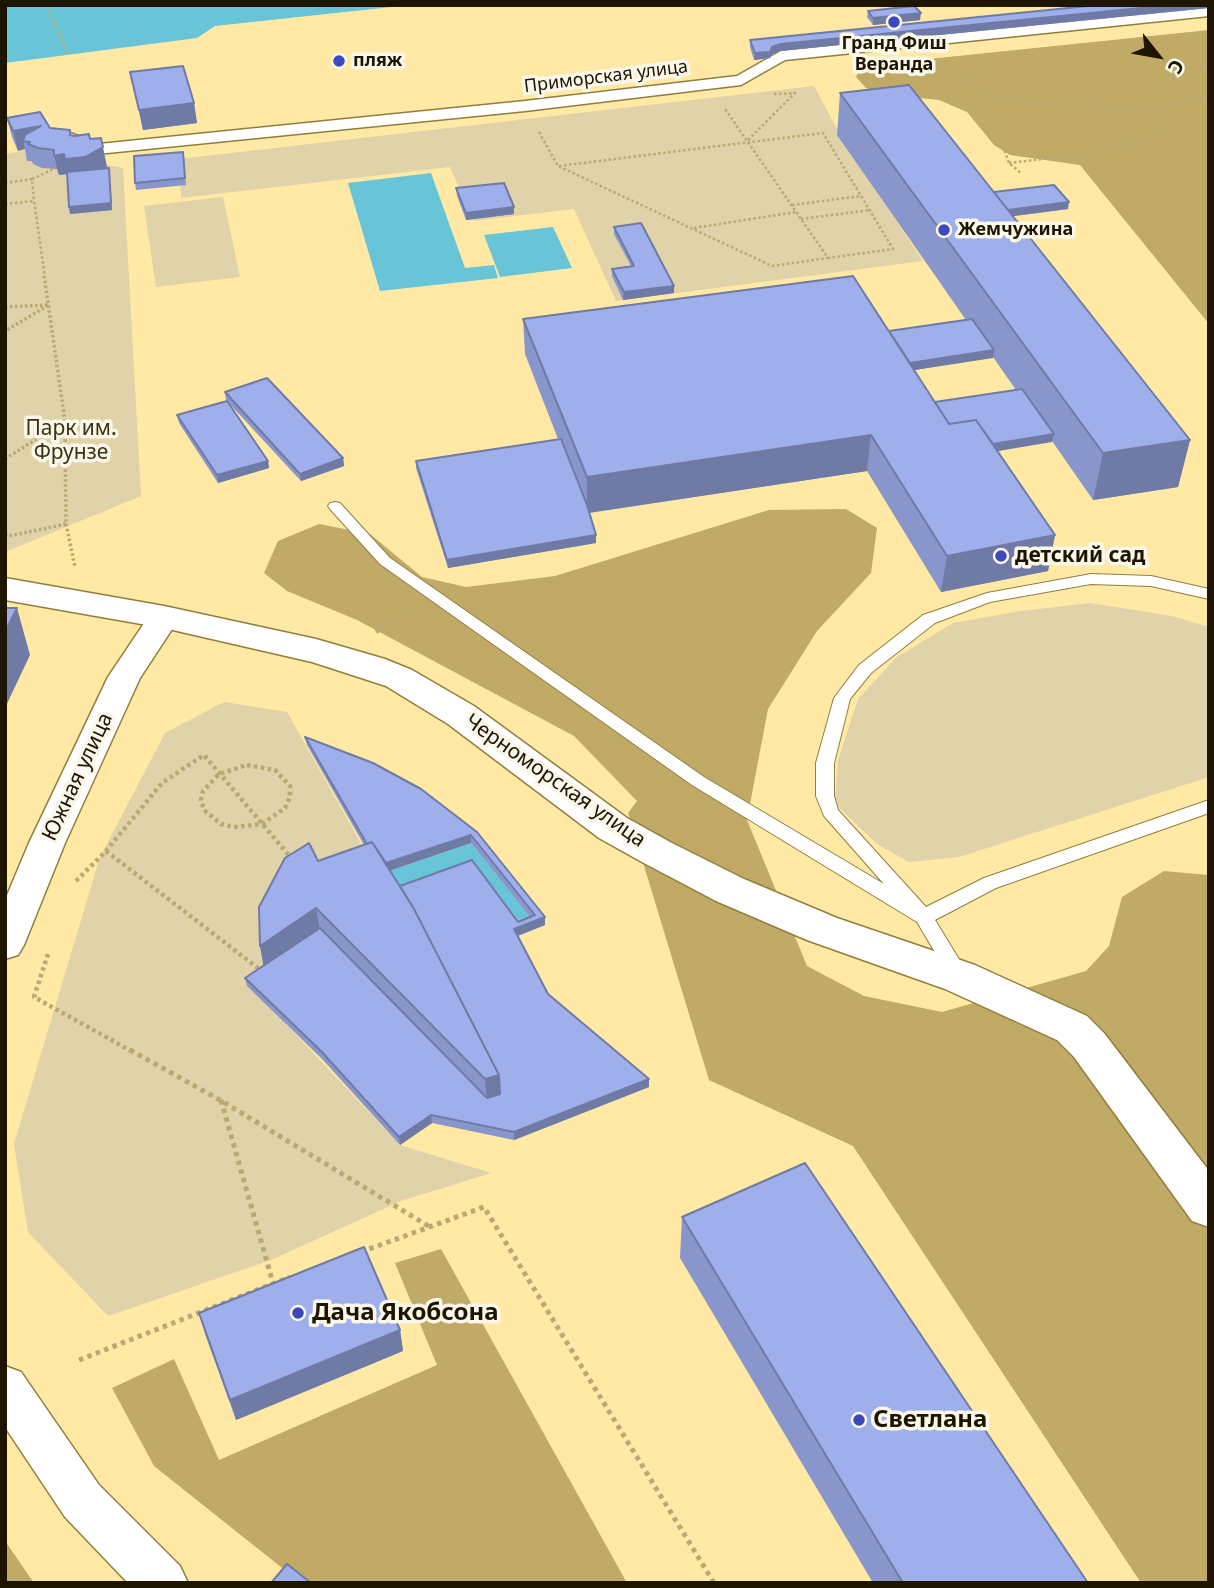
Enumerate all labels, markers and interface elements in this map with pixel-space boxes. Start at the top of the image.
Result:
marker: Гранд Фиш Веранда [886,14,902,30]
north arrow [1123,21,1193,91]
place label: Гранд Фиш Веранда [841,33,947,76]
place label: пляж [353,50,402,72]
marker: пляж [331,53,347,69]
text: С [1162,55,1190,79]
street label: Приморская улица [523,56,689,98]
place label: Жемчужина [958,219,1073,241]
marker: Жемчужина [936,222,952,238]
park label: Парк им. Фрунзе [25,416,117,466]
place label: детский сад [1015,543,1145,569]
marker: детский сад [993,548,1009,564]
street label: Южная улица [37,709,119,845]
street label: Черноморская улица [460,709,650,853]
place label: Дача Якобсона [312,1299,499,1327]
marker: Дача Якобсона [290,1305,306,1321]
place label: Светлана [873,1406,987,1434]
marker: Светлана [851,1412,867,1428]

